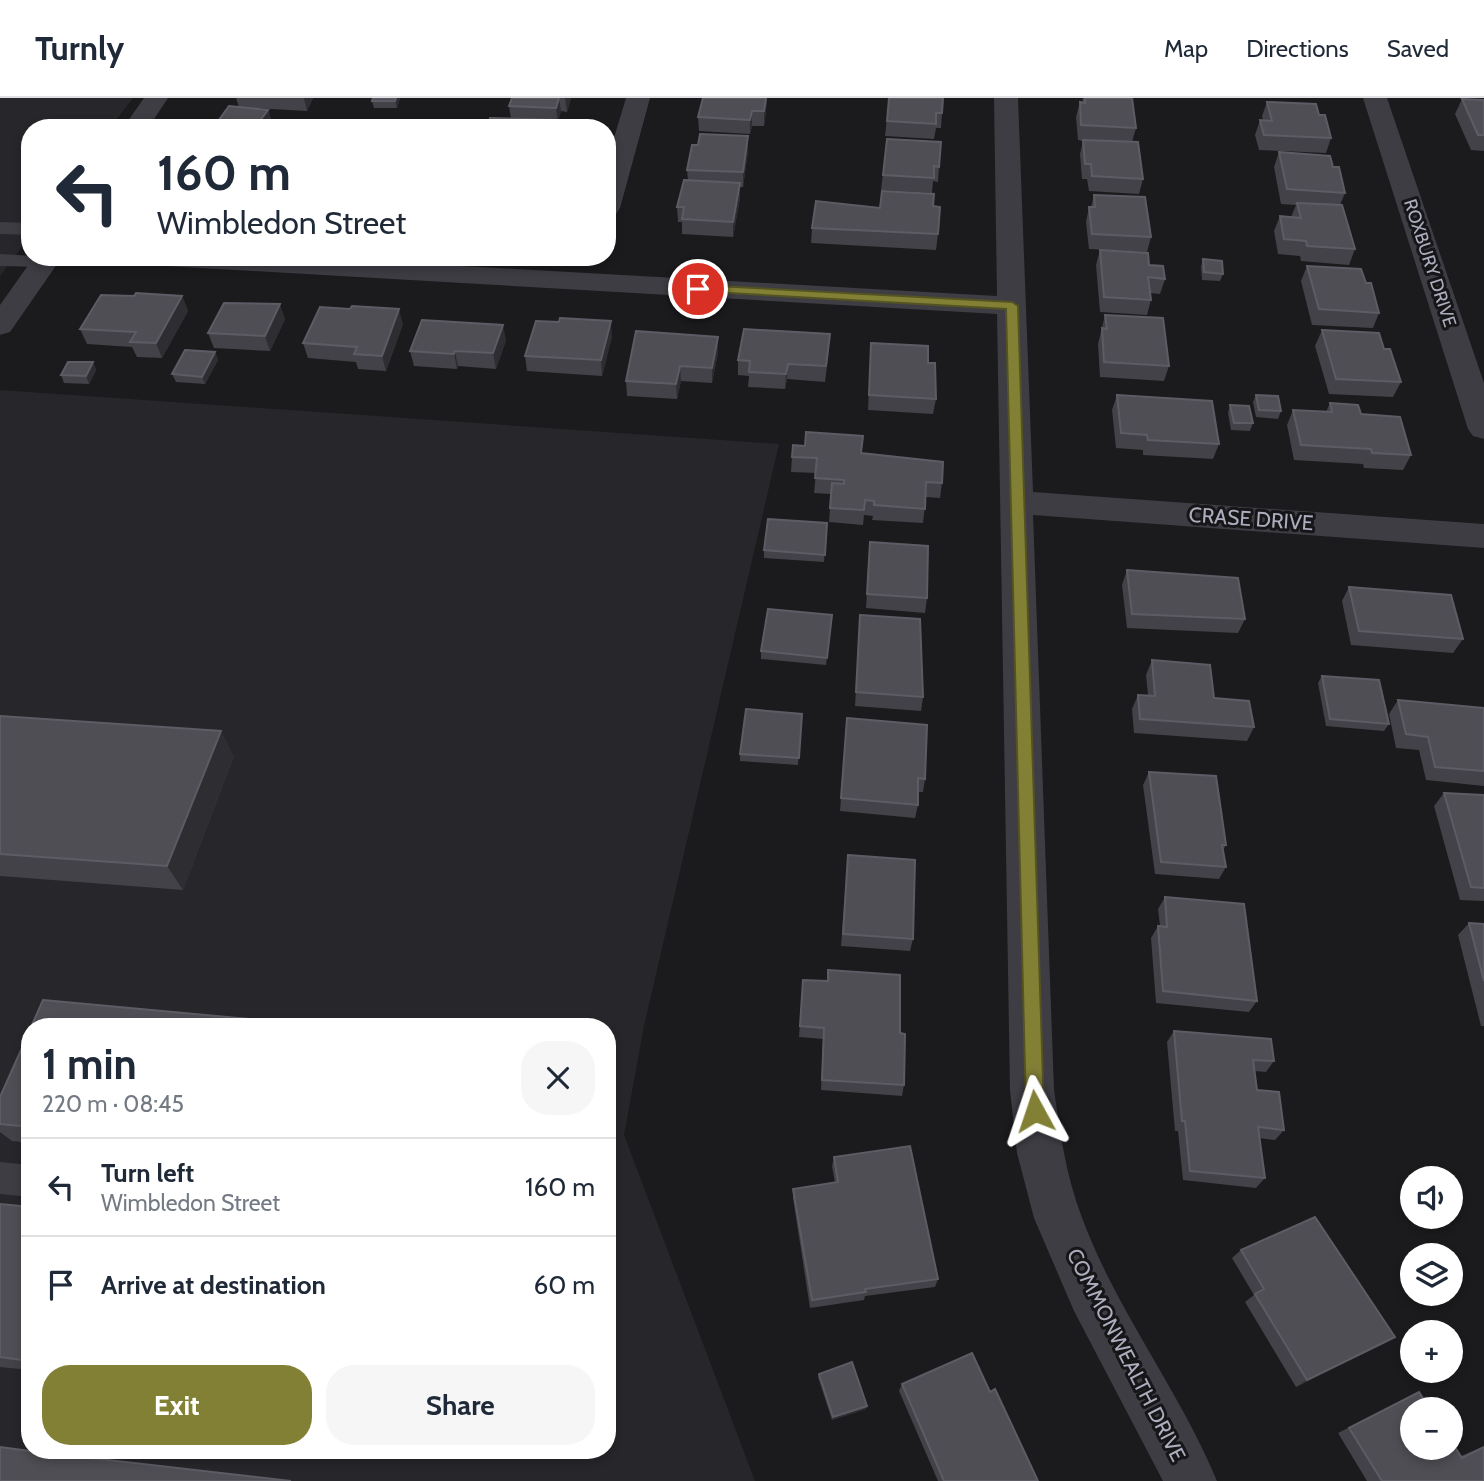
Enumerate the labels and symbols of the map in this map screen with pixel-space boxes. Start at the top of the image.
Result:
street label: ROXBURY DRIVE [1399,196,1461,330]
pin [668,259,728,319]
street label: CRASE DRIVE [1188,502,1314,535]
position arrow [998,1074,1072,1148]
street label: COMMONWEALTH DRIVE [1062,1244,1191,1465]

